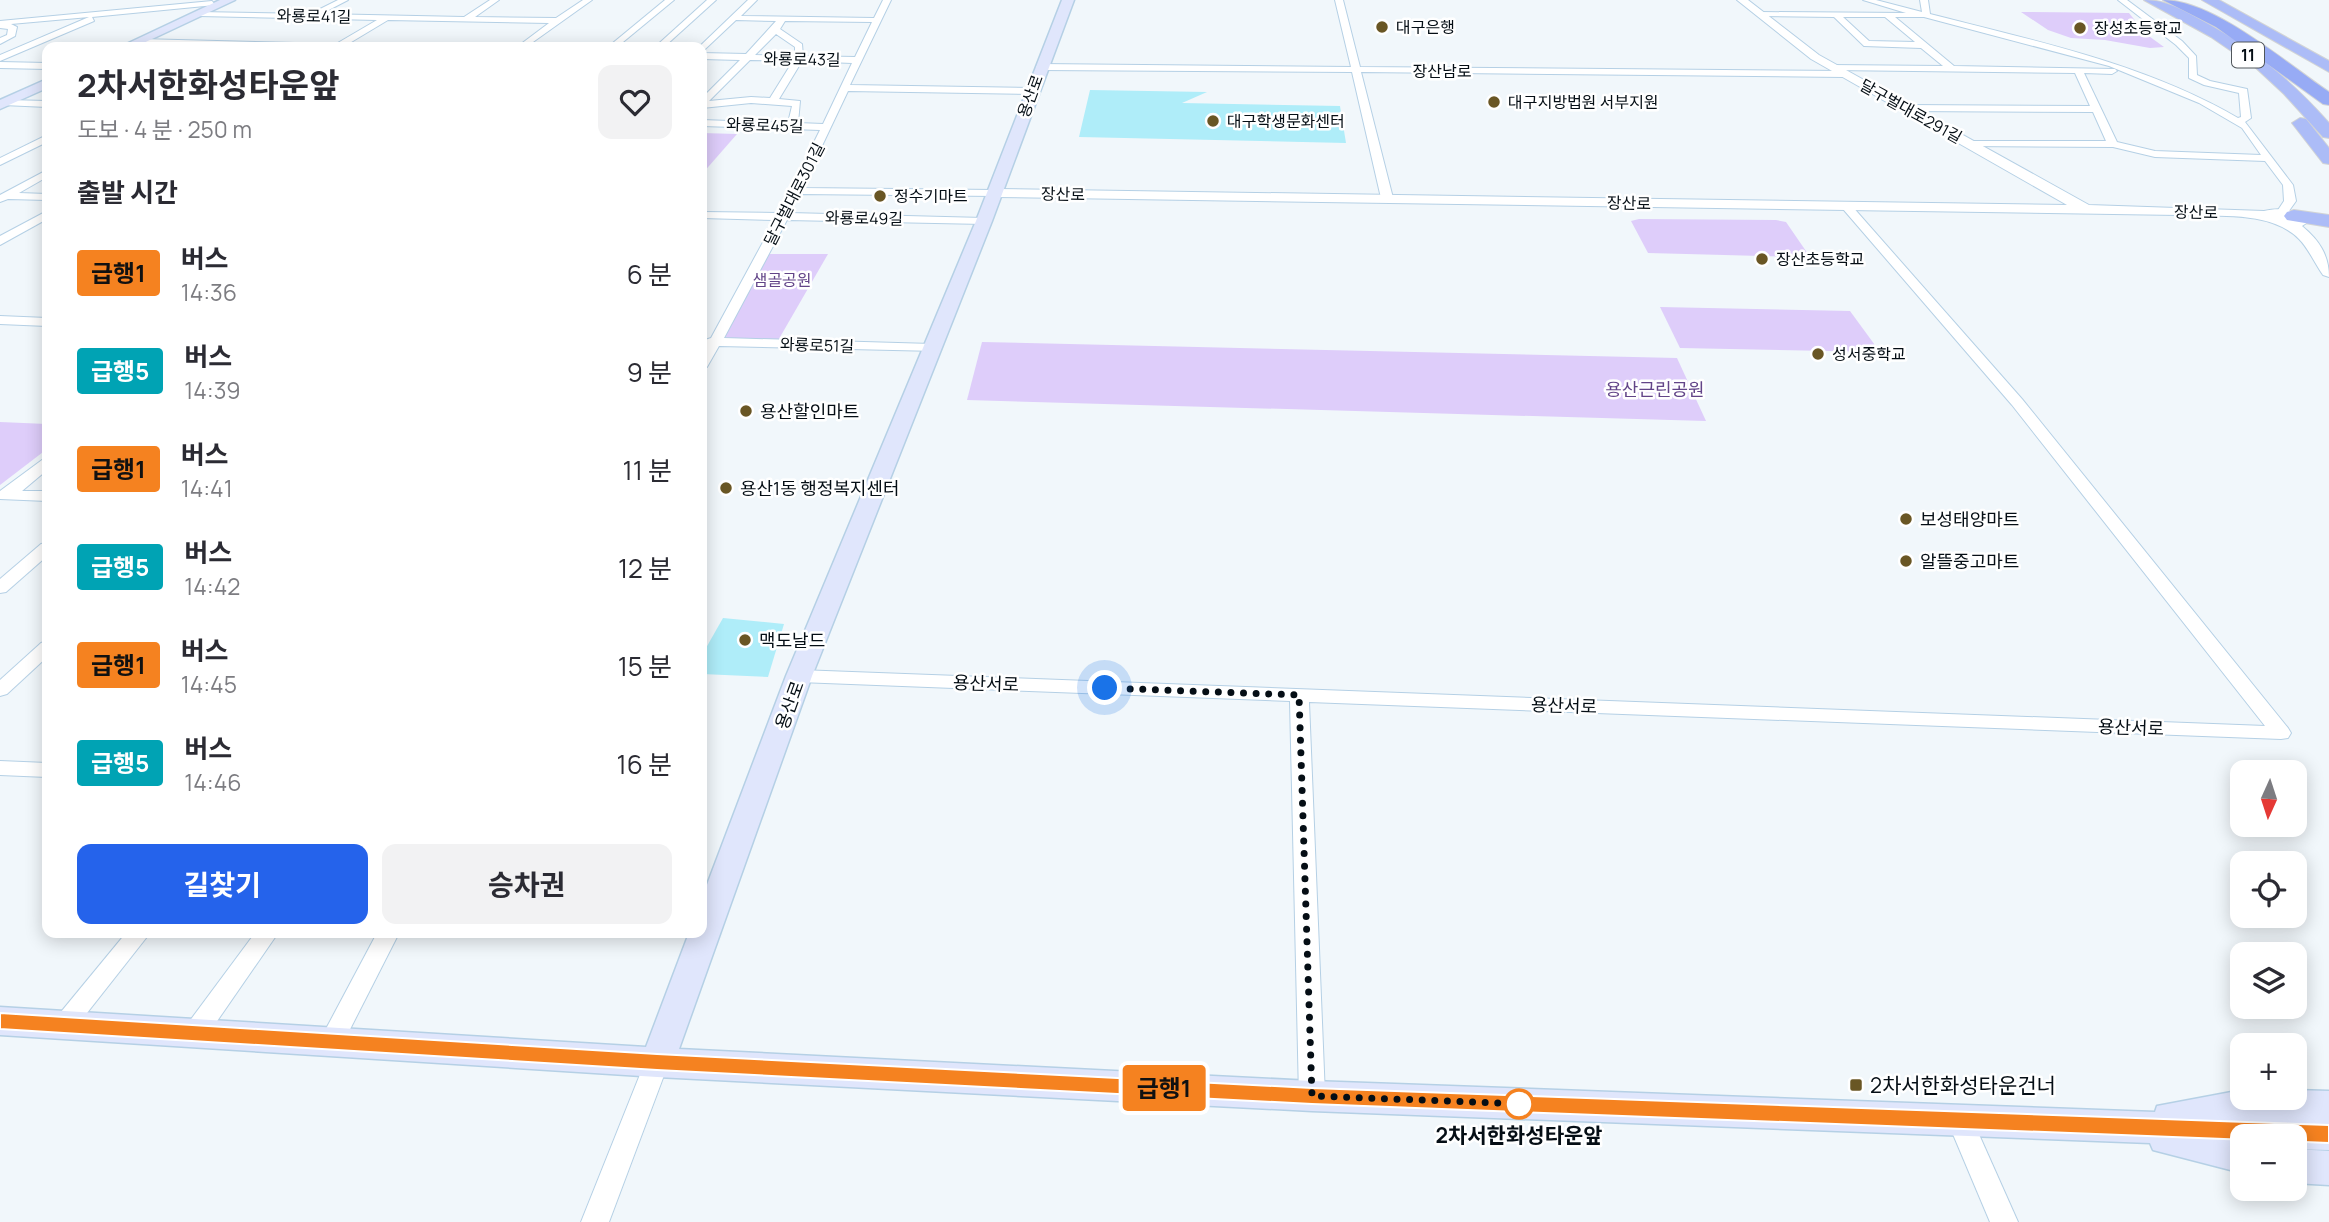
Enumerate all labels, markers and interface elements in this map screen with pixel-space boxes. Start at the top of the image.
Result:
street label: 와룡로41길 [277,4,351,28]
place label: 대구은행 [1396,16,1455,38]
place label: 장성초등학교 [2094,17,2182,39]
marker: 대구은행 [1374,19,1390,35]
marker: 장성초등학교 [2072,20,2088,36]
road number: 11 [2232,42,2264,68]
street label: 와룡로43길 [763,47,841,71]
street label: 장산남로 [1413,60,1472,82]
text: 2차서한화성타운앞 [77,62,340,107]
button: heart [598,65,672,139]
street label: 용산로 [1012,71,1048,121]
street label: 달구벌대로291길 [1856,74,1966,148]
place label: 대구지방법원 서부지원 [1508,91,1658,113]
marker: 대구지방법원 서부지원 [1486,94,1502,110]
place label: 대구학생문화센터 [1227,110,1345,132]
text: 도보 · 4 분 · 250 m [77,113,252,145]
street label: 와룡로45길 [726,113,804,137]
marker: 대구학생문화센터 [1205,113,1221,129]
street label: 달구벌대로301길 [759,139,829,249]
text: 출발 시간 [77,174,178,210]
street label: 장산로 [1041,183,1086,205]
place label: 정수기마트 [894,185,968,207]
marker: 정수기마트 [872,188,888,204]
street label: 장산로 [1607,192,1652,214]
street label: 장산로 [2174,201,2219,223]
street label: 와룡로49길 [825,206,903,230]
text: 버스 [181,240,229,276]
place label: 장산초등학교 [1776,248,1864,270]
marker: 장산초등학교 [1754,251,1770,267]
text: 급행1 [91,256,146,289]
text: 6 분 [627,256,672,292]
park label: 샘골공원 [753,269,811,291]
text: 14:36 [181,276,237,308]
street label: 와룡로51길 [779,333,855,357]
text: 버스 [184,338,232,374]
place label: 성서중학교 [1832,343,1906,365]
marker: 성서중학교 [1810,346,1826,362]
text: 급행5 [91,354,149,387]
text: 9 분 [627,354,672,390]
text: 14:39 [184,374,241,406]
park label: 용산근린공원 [1605,377,1705,401]
place label: 용산할인마트 [760,399,859,423]
marker: 용산할인마트 [738,403,754,419]
text: 버스 [181,436,229,472]
text: 급행1 [91,452,146,485]
text: 11 분 [623,452,672,488]
text: 14:41 [181,472,233,504]
place label: 용산1동 행정복지센터 [740,476,900,500]
marker: 용산1동 행정복지센터 [718,480,734,496]
place label: 보성태양마트 [1920,507,2019,531]
marker: 보성태양마트 [1898,511,1914,527]
text: 버스 [184,534,232,570]
place label: 알뜰중고마트 [1920,549,2019,573]
text: 급행5 [91,550,149,583]
text: 12 분 [618,550,672,586]
marker: 알뜰중고마트 [1898,553,1914,569]
text: 14:42 [184,570,240,602]
place label: 맥도날드 [759,628,825,652]
text: 버스 [181,632,229,668]
marker: 맥도날드 [737,632,753,648]
text: 급행1 [91,648,146,681]
text: 15 분 [618,648,672,684]
text: 14:45 [181,668,237,700]
street label: 용산서로 [952,670,1020,696]
your location [1087,670,1122,705]
street label: 용산로 [769,678,809,732]
street label: 용산서로 [1530,692,1598,718]
street label: 용산서로 [2097,714,2165,740]
text: 버스 [184,730,232,766]
text: 급행5 [91,746,149,779]
text: 16 분 [617,746,672,782]
north arrow [2230,760,2306,836]
map controls [2230,760,2307,1201]
text: 14:46 [184,766,241,798]
button: 길찾기 [77,844,368,924]
button: 승차권 [382,844,672,924]
button: locate [2230,851,2307,928]
button: layers [2230,942,2307,1019]
button: + [2230,1033,2307,1110]
line badge: 급행1 [1124,1065,1204,1111]
text: 급행1 [1137,1071,1191,1104]
place label: 2차서한화성타운건너 [1870,1071,2056,1099]
marker: 2차서한화성타운건너 [1848,1077,1864,1093]
marker: 2차서한화성타운앞 [1504,1089,1534,1119]
place label: 2차서한화성타운앞 [1435,1121,1603,1149]
button: − [2230,1124,2307,1201]

